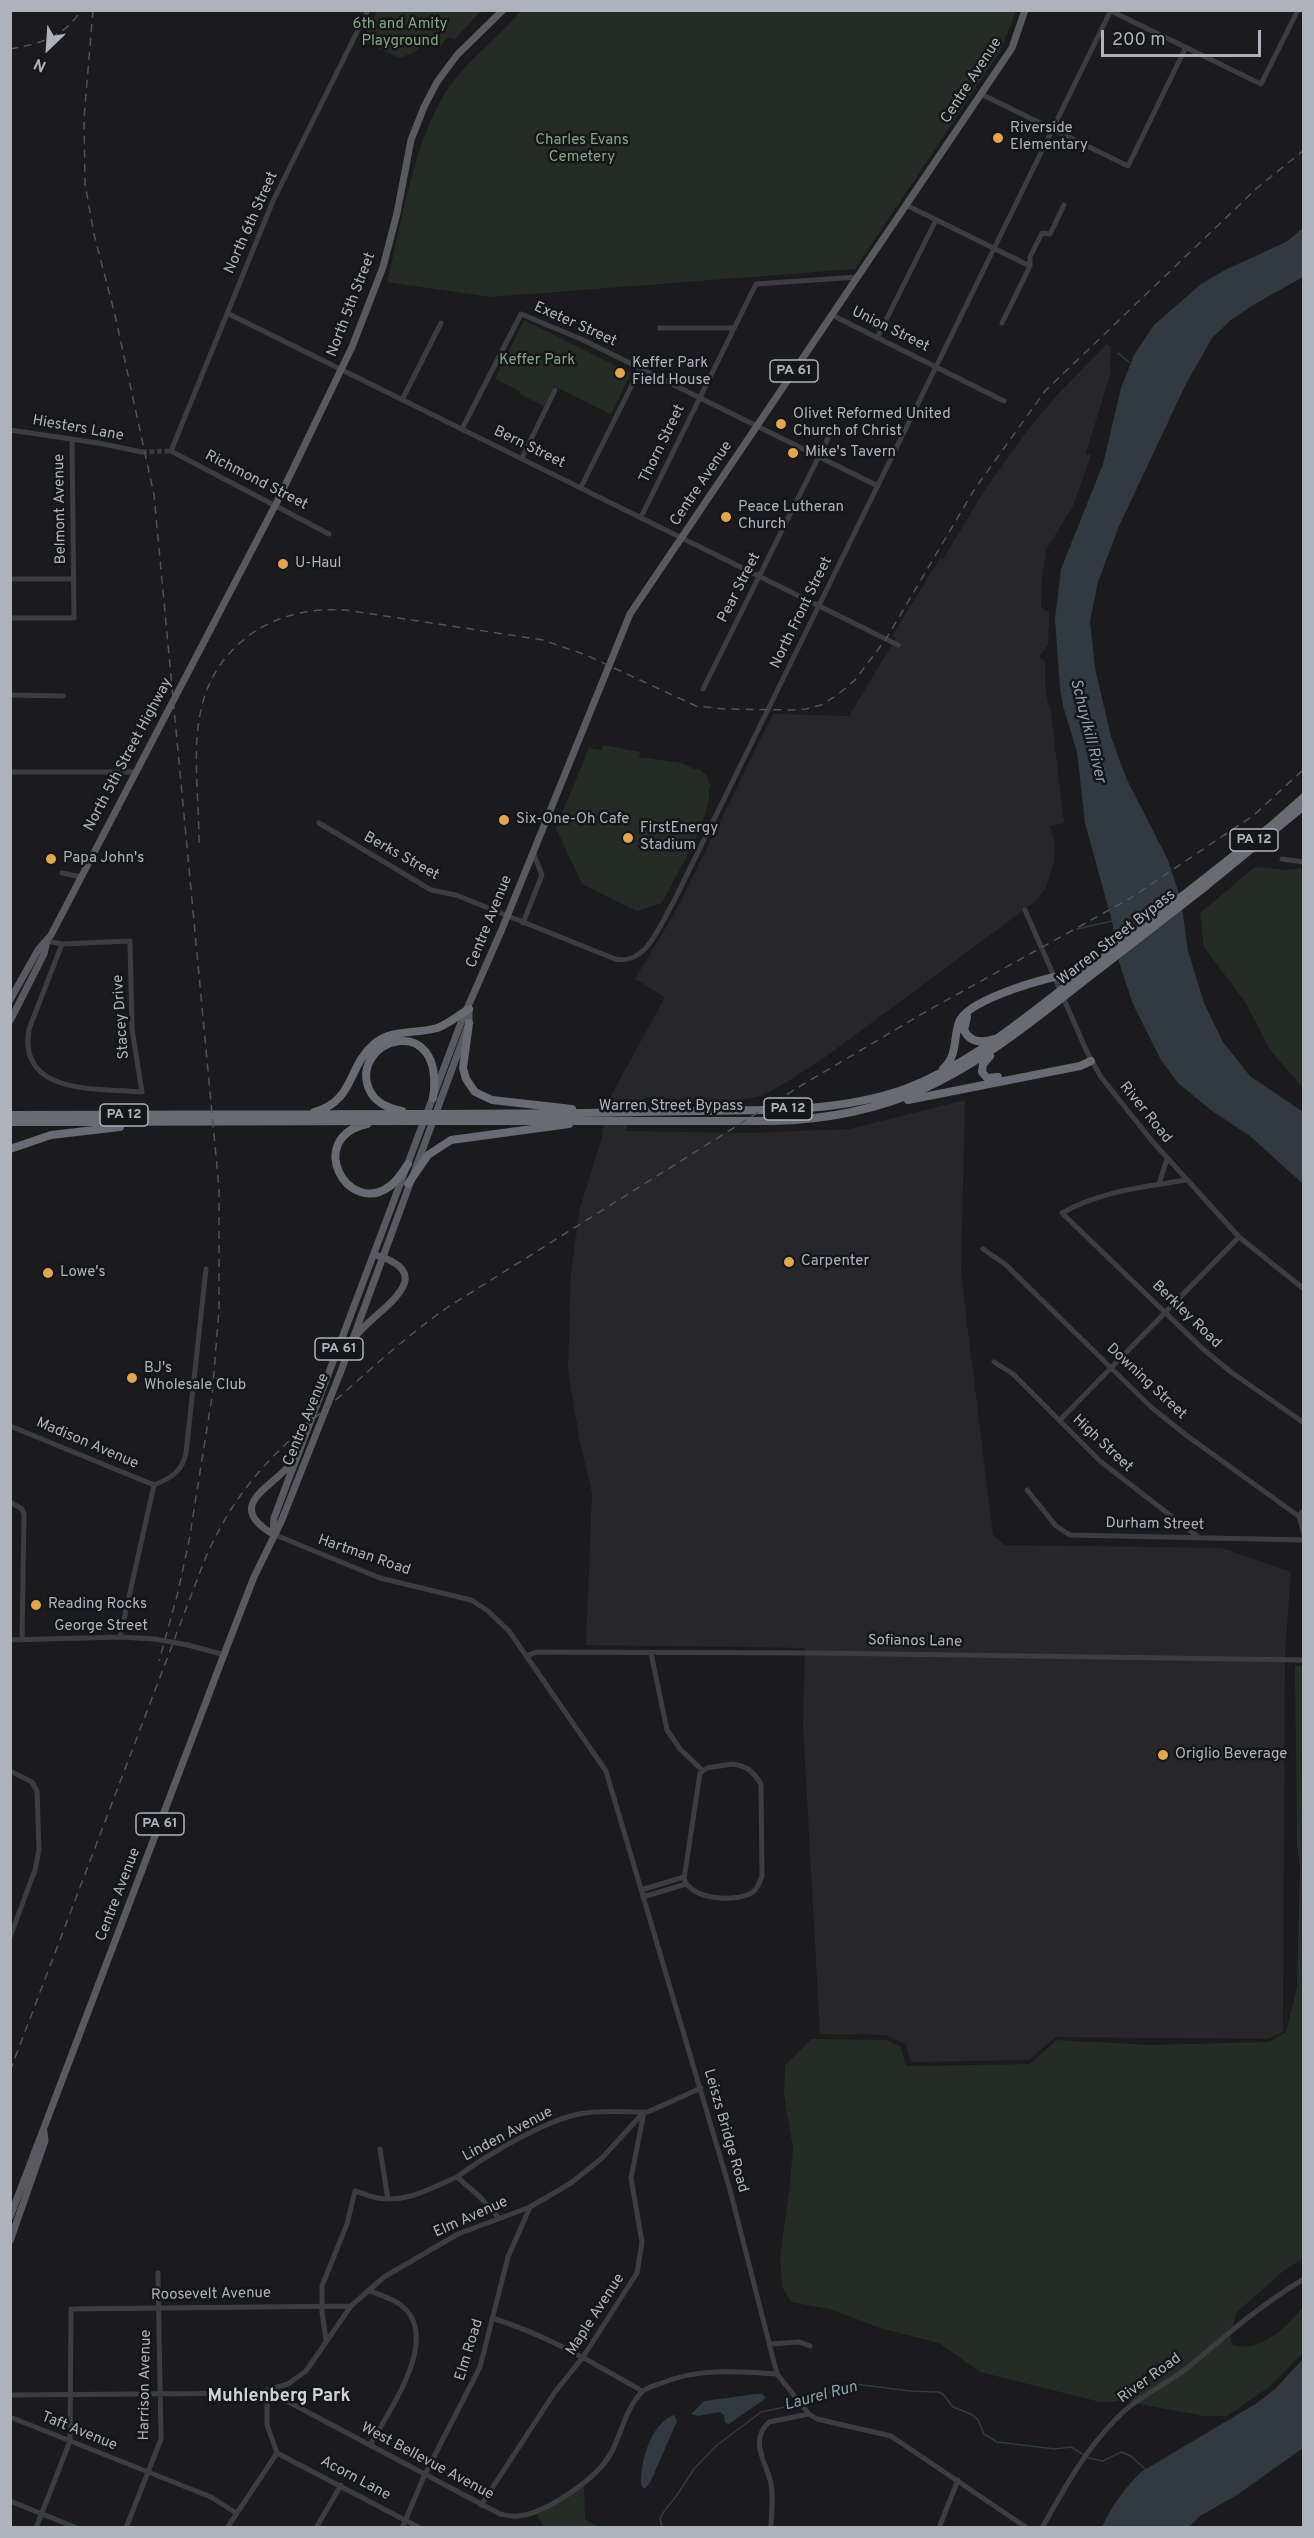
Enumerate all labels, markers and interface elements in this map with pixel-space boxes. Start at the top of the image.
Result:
park label: 6th and Amity Playground [352,16,448,51]
north arrow [18,18,78,78]
scale bar [1104,18,1264,56]
text: 200 m [1112,29,1165,52]
street label: Centre Avenue [938,35,1006,127]
text: N [31,53,50,76]
place label: Riverside Elementary [1010,120,1088,155]
marker: Riverside Elementary [991,131,1005,145]
park label: Charles Evans Cemetery [535,132,629,167]
street label: North 6th Street [221,169,283,277]
street label: North 5th Street [324,250,380,360]
street label: Exeter Street [531,299,619,351]
street label: Union Street [848,303,932,357]
park label: Keffer Park [499,352,575,370]
place label: Keffer Park Field House [632,355,710,390]
road number: PA 61 [770,360,818,382]
marker: Keffer Park Field House [613,366,627,380]
street label: Thorn Street [636,402,690,486]
place label: Olivet Reformed United Church of Christ [793,406,951,441]
street label: Hiesters Lane [31,412,125,446]
marker: Olivet Reformed United Church of Christ [774,417,788,431]
street label: Bern Street [490,423,568,473]
street label: Centre Avenue [667,438,737,530]
place label: Mike's Tavern [805,444,896,462]
marker: Mike's Tavern [786,446,800,460]
street label: Richmond Street [202,447,310,515]
street label: Belmont Avenue [51,453,71,565]
place label: Peace Lutheran Church [738,499,844,534]
marker: Peace Lutheran Church [719,510,733,524]
street label: Pear Street [715,550,765,626]
street label: North Front Street [767,554,837,672]
place label: U-Haul [295,555,341,573]
marker: U-Haul [276,557,290,571]
street label: North 5th Street Highway [81,675,177,835]
water label: Schuylkill River [1065,677,1109,785]
place label: Six-One-Oh Cafe [516,811,629,829]
marker: Six-One-Oh Cafe [497,813,511,827]
place label: FirstEnergy Stadium [640,820,718,855]
street label: Berks Street [360,829,442,885]
road number: PA 12 [1230,829,1278,851]
marker: FirstEnergy Stadium [621,831,635,845]
place label: Papa John's [63,850,144,868]
marker: Papa John's [44,852,58,866]
street label: Centre Avenue [463,873,517,971]
street label: Warren Street Bypass [1054,886,1180,990]
street label: Stacey Drive [110,974,134,1060]
street label: River Road [1115,1079,1175,1147]
street label: Warren Street Bypass [599,1098,743,1116]
road number: PA 12 [764,1098,812,1120]
road number: PA 12 [100,1104,148,1126]
place label: Carpenter [801,1253,869,1271]
marker: Carpenter [782,1255,796,1269]
place label: Lowe's [60,1264,105,1282]
marker: Lowe's [41,1266,55,1280]
street label: Berkley Road [1147,1277,1225,1353]
road number: PA 61 [315,1338,363,1360]
street label: Downing Street [1102,1340,1190,1424]
place label: BJ's Wholesale Club [144,1360,246,1395]
marker: BJ's Wholesale Club [125,1371,139,1385]
street label: Centre Avenue [280,1371,334,1469]
street label: High Street [1068,1411,1136,1477]
street label: Madison Avenue [33,1414,141,1474]
street label: Durham Street [1106,1515,1204,1535]
street label: Hartman Road [315,1532,413,1580]
place label: Reading Rocks [48,1596,147,1614]
marker: Reading Rocks [29,1598,43,1612]
street label: George Street [54,1618,148,1636]
street label: Sofianos Lane [868,1632,962,1652]
place label: Origlio Beverage [1175,1746,1287,1764]
marker: Origlio Beverage [1156,1748,1170,1762]
road number: PA 61 [136,1813,184,1835]
street label: Centre Avenue [93,1846,145,1944]
street label: Leiszs Bridge Road [699,2067,751,2195]
street label: Linden Avenue [460,2104,556,2166]
street label: Elm Avenue [431,2194,511,2242]
street label: Maple Avenue [563,2271,629,2359]
street label: Roosevelt Avenue [151,2285,271,2305]
street label: Elm Road [452,2317,488,2383]
street label: Harrison Avenue [136,2329,156,2441]
street label: River Road [1115,2350,1185,2408]
water label: Laurel Run [782,2378,860,2416]
district label: Muhlenberg Park [207,2386,351,2408]
street label: Taft Avenue [38,2409,120,2455]
street label: West Bellevue Avenue [358,2419,496,2505]
street label: Acorn Lane [317,2453,393,2505]

